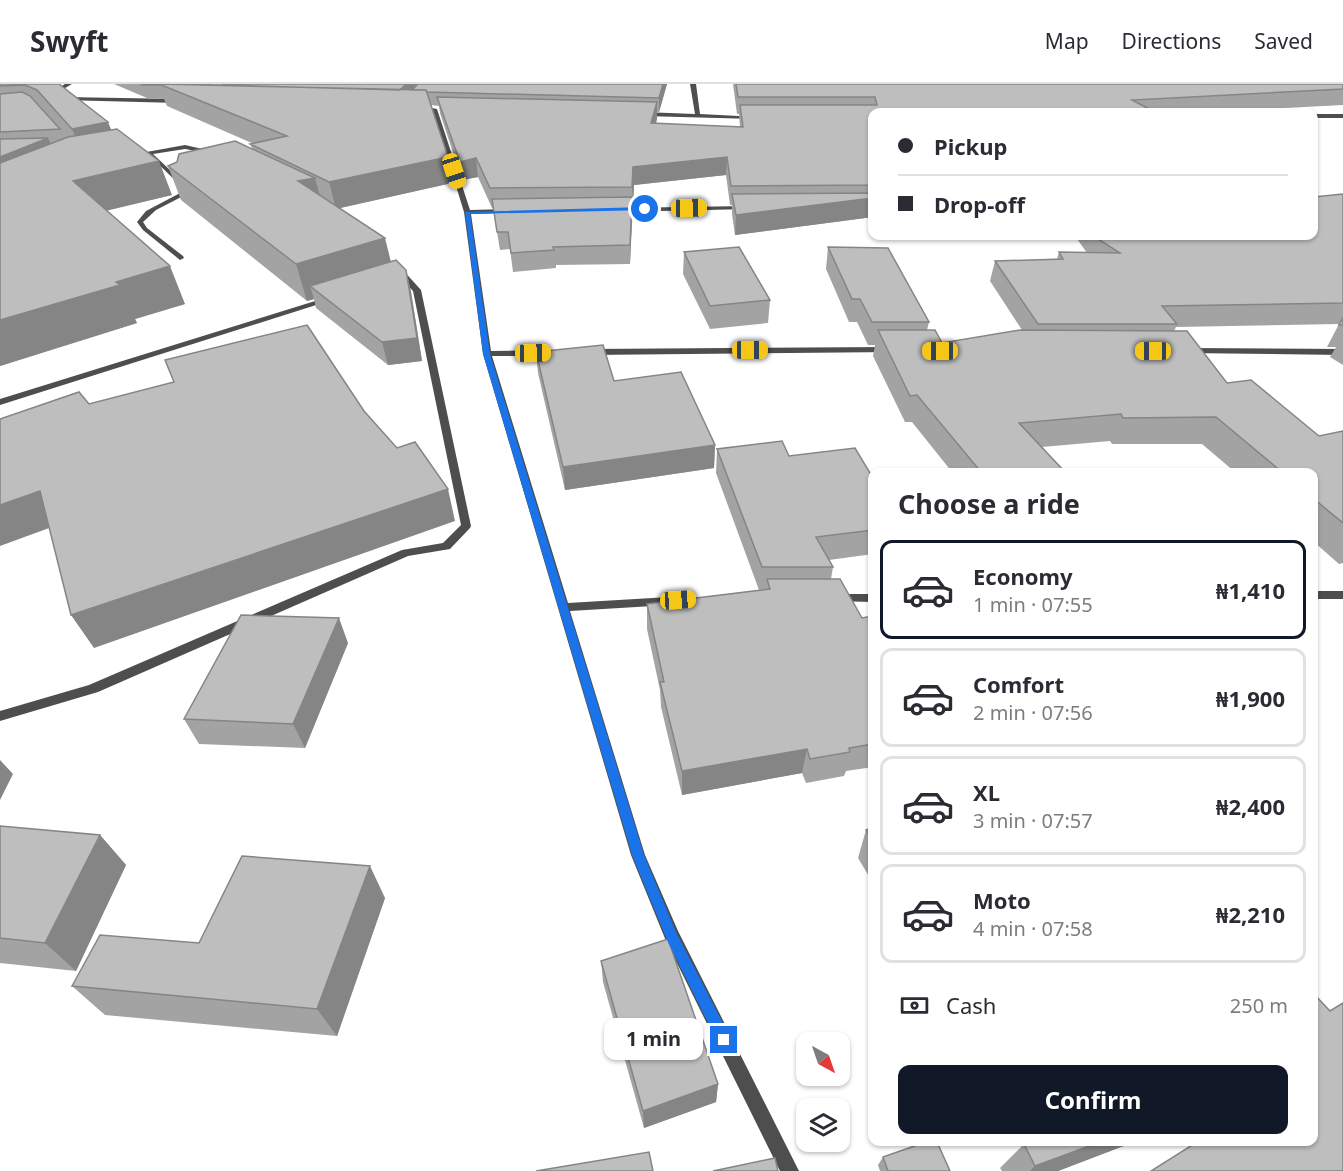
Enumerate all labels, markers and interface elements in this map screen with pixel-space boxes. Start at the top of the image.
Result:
text: Swyft [30,22,108,60]
text: Map [1045,27,1089,55]
text: Directions [1122,27,1221,55]
text: Saved [1254,27,1313,55]
text: Pickup [934,131,1007,161]
car [440,151,468,191]
text: Drop-off [934,189,1025,219]
route start [631,195,658,222]
car [671,199,707,217]
car [732,341,768,359]
car [922,342,958,360]
car [1135,342,1171,360]
car [515,344,551,362]
text: Choose a ride [898,485,1080,522]
text: Economy [973,561,1072,591]
icon: car [901,563,955,617]
text: ₦1,410 [1216,575,1285,605]
car [659,590,697,610]
text: 1 min · 07:55 [973,591,1093,618]
text: Comfort [973,669,1064,699]
icon: car [901,671,955,725]
text: ₦1,900 [1216,683,1285,713]
text: 2 min · 07:56 [973,699,1093,726]
text: XL [973,777,1000,807]
icon: car [901,779,955,833]
text: ₦2,400 [1216,791,1285,821]
text: 3 min · 07:57 [973,807,1093,834]
text: Moto [973,885,1031,915]
icon: car [901,887,955,941]
text: ₦2,210 [1216,899,1285,929]
text: 4 min · 07:58 [973,915,1093,942]
icon: cash [898,989,931,1022]
text: Cash [946,990,996,1020]
text: 250 m [1230,992,1288,1019]
callout: 1 min [604,1019,703,1061]
text: 1 min [626,1025,681,1052]
route end [710,1026,737,1053]
north arrow [796,1032,850,1086]
map controls [796,1032,850,1152]
button: Confirm [898,1065,1288,1134]
button: layers [796,1098,850,1152]

